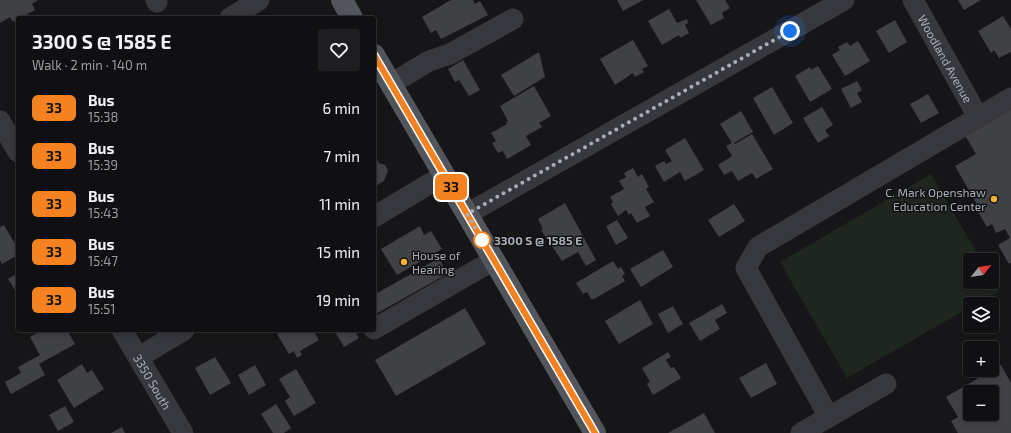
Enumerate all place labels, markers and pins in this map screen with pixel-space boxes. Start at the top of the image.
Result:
place label: C. Mark Openshaw Education Center [885,185,986,213]
marker: C. Mark Openshaw Education Center [989,194,999,204]
marker: 3300 S @ 1585 E [473,231,491,249]
place label: 3300 S @ 1585 E [494,233,582,247]
place label: House of Hearing [412,248,461,276]
marker: House of Hearing [399,257,409,267]

